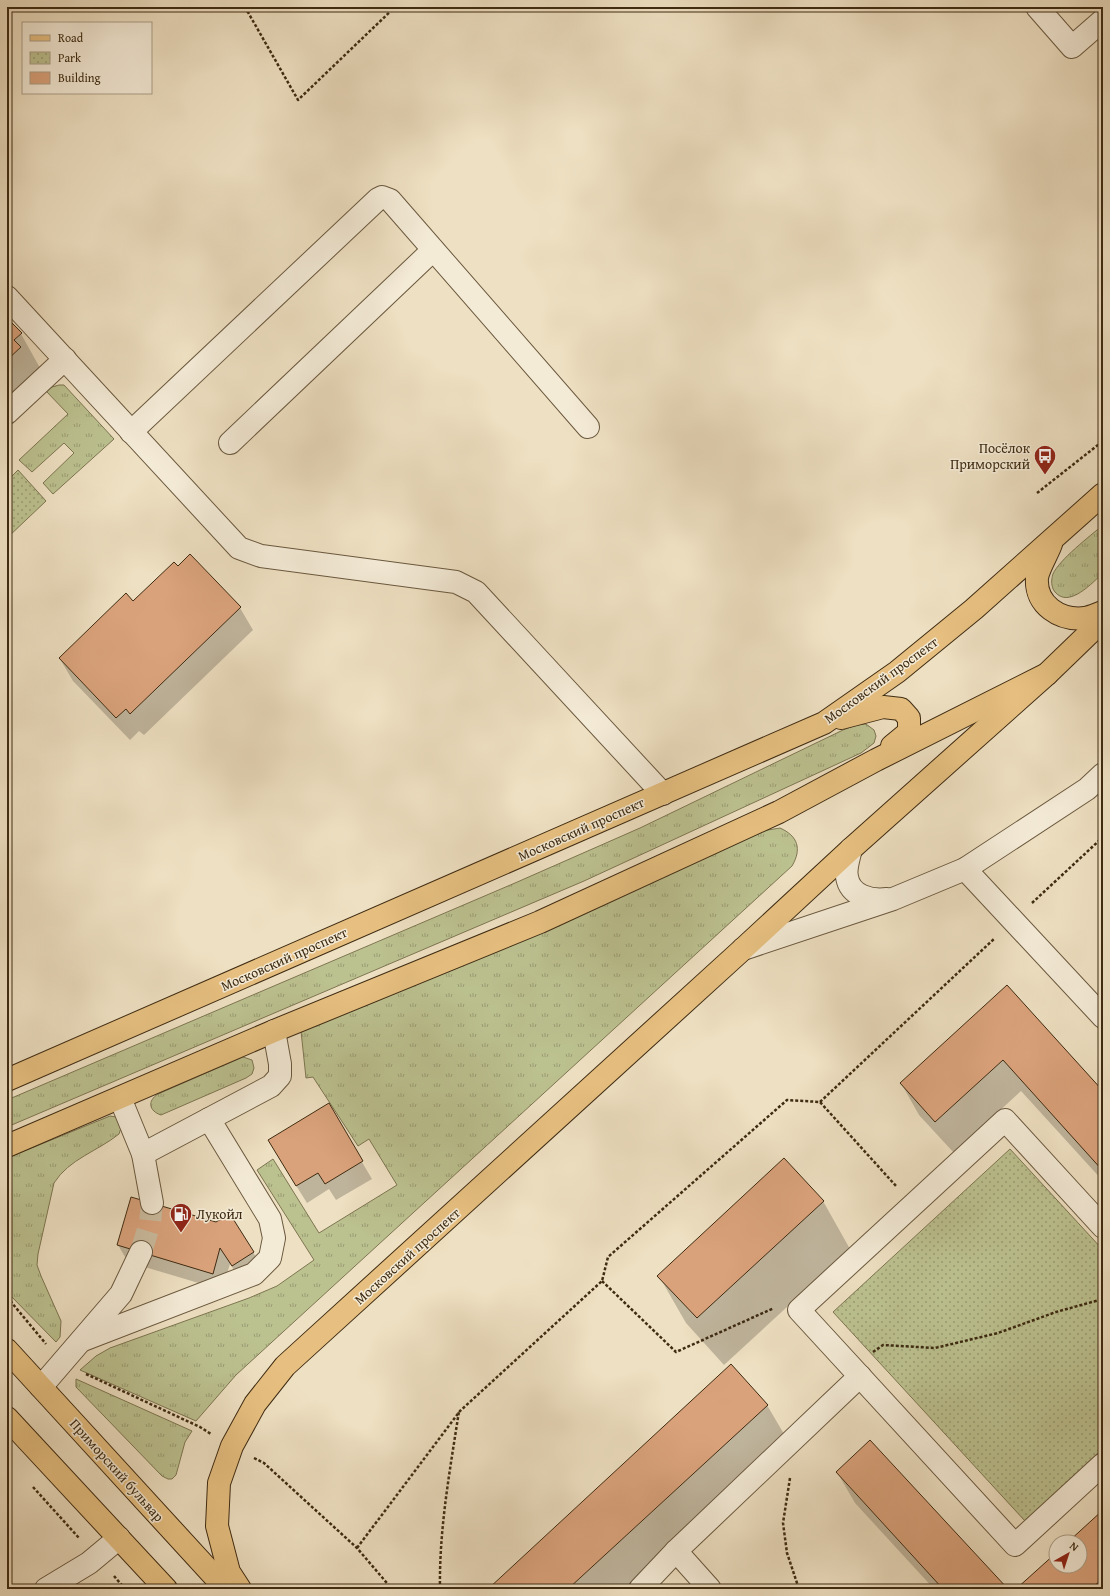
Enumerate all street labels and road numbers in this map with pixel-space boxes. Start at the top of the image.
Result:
street label: Московский проспект [820,632,942,728]
street label: Московский проспект [515,792,648,866]
street label: Московский проспект [218,922,351,996]
street label: Московский проспект [350,1203,464,1309]
street label: Приморский бульвар [65,1414,169,1526]

